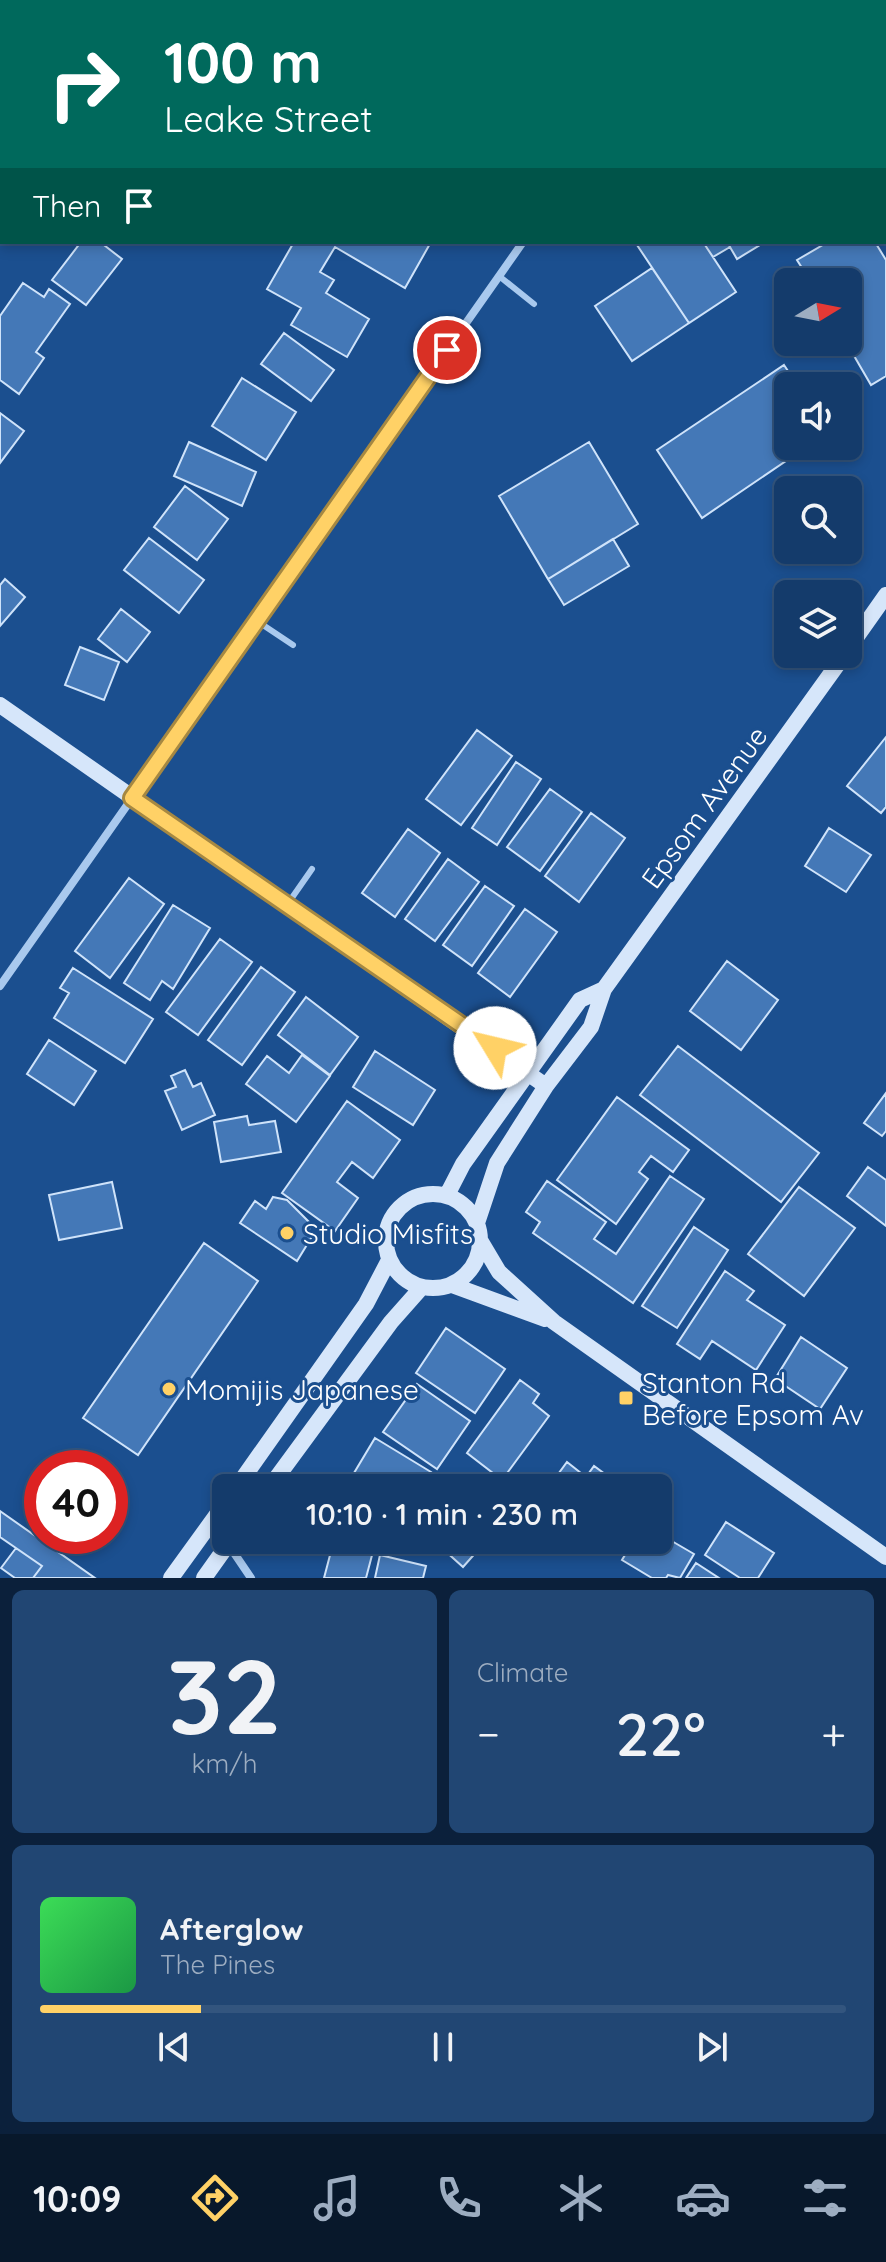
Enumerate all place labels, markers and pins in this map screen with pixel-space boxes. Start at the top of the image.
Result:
pin [413,316,481,384]
place label: Studio Misfits [303,1216,473,1251]
marker: Studio Misfits [278,1224,296,1242]
place label: Stanton Rd Before Epsom Av [642,1365,864,1432]
place label: Momijis Japanese [185,1372,419,1407]
marker: Momijis Japanese [160,1380,178,1398]
marker: Stanton Rd Before Epsom Av [617,1389,635,1407]

